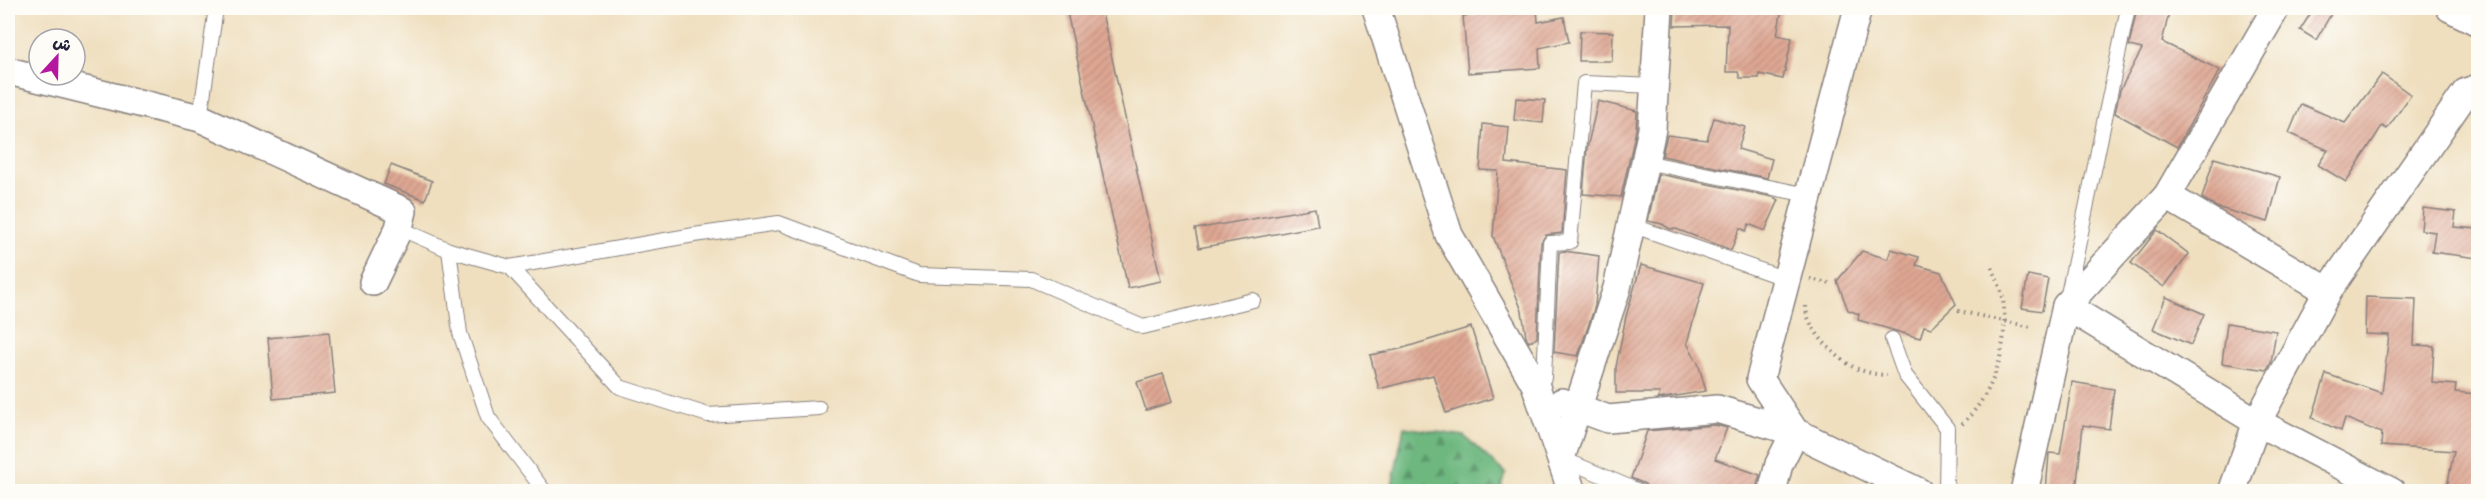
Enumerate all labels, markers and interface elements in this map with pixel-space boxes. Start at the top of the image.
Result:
north arrow [27,27,87,87]
text: ش [49,31,75,59]

